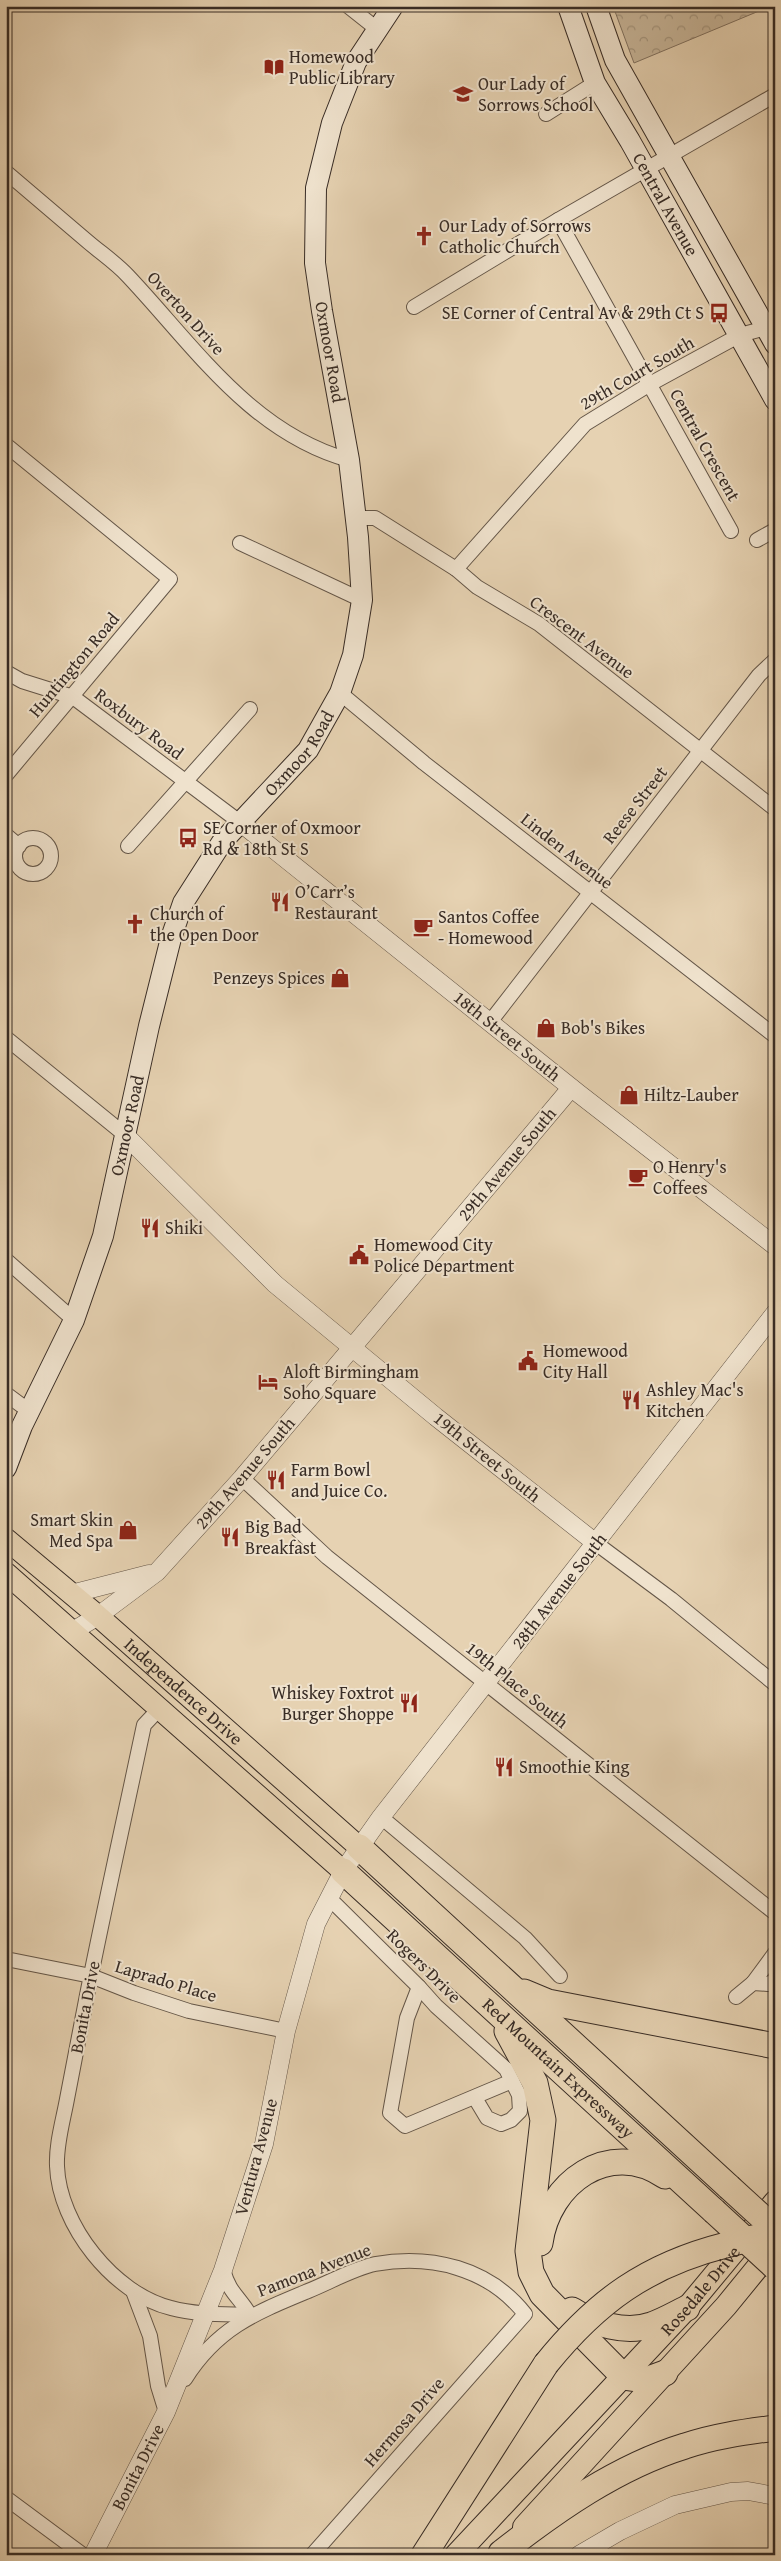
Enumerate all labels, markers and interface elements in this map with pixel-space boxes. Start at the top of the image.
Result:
place label: Homewood Public Library [289,43,395,91]
library icon: Homewood Public Library [263,56,285,78]
place label: Our Lady of Sorrows School [478,70,593,118]
school or university icon: Our Lady of Sorrows School [452,83,474,105]
street label: Central Avenue [626,147,706,261]
place label: Our Lady of Sorrows Catholic Church [439,212,591,260]
church icon: Our Lady of Sorrows Catholic Church [413,225,435,247]
street label: Overton Drive [141,264,232,361]
street label: Oxmoor Road [308,299,353,405]
place label: SE Corner of Central Av & 29th Ct S [442,299,704,326]
bus stop icon: SE Corner of Central Av & 29th Ct S [708,302,730,324]
street label: 29th Court South [574,329,699,416]
street label: Central Crescent [663,384,748,506]
street label: Crescent Avenue [524,588,640,685]
street label: Huntington Road [22,606,126,723]
street label: Roxbury Road [89,681,190,766]
street label: Oxmoor Road [257,705,341,802]
street label: Reese Street [596,759,674,849]
street label: Linden Avenue [515,806,620,896]
place label: SE Corner of Oxmoor Rd & 18th St S [203,814,361,862]
bus stop icon: SE Corner of Oxmoor Rd & 18th St S [177,827,199,849]
place label: O’Carr’s Restaurant [295,878,378,926]
restaurant icon: O’Carr’s Restaurant [269,891,291,913]
place label: Church of the Open Door [150,900,259,948]
place label: Santos Coffee - Homewood [438,903,539,951]
church icon: Church of the Open Door [124,913,146,935]
cafe icon: Santos Coffee - Homewood [412,916,434,938]
place label: Penzeys Spices [213,964,325,991]
shop icon: Penzeys Spices [329,967,351,989]
street label: 18th Street South [448,984,567,1087]
place label: Bob's Bikes [561,1014,645,1041]
shop icon: Bob's Bikes [535,1017,557,1039]
street label: Oxmoor Road [103,1072,151,1178]
place label: Hiltz-Lauber [644,1081,739,1108]
shop icon: Hiltz-Lauber [618,1084,640,1106]
street label: 29th Avenue South [451,1101,562,1226]
place label: O Henry's Coffees [653,1153,727,1201]
cafe icon: O Henry's Coffees [627,1166,649,1188]
place label: Shiki [165,1214,203,1241]
restaurant icon: Shiki [139,1217,161,1239]
place label: Homewood City Police Department [374,1231,515,1279]
public building icon: Homewood City Police Department [348,1244,370,1266]
place label: Homewood City Hall [543,1337,628,1385]
public building icon: Homewood City Hall [517,1350,539,1372]
place label: Aloft Birmingham Soho Square [283,1358,419,1406]
hotel icon: Aloft Birmingham Soho Square [257,1371,279,1393]
place label: Ashley Mac's Kitchen [646,1376,744,1424]
restaurant icon: Ashley Mac's Kitchen [620,1389,642,1411]
street label: 19th Street South [428,1405,547,1508]
street label: 29th Avenue South [188,1411,301,1535]
place label: Farm Bowl and Juice Co. [291,1456,387,1504]
restaurant icon: Farm Bowl and Juice Co. [265,1469,287,1491]
place label: Smart Skin Med Spa [30,1506,113,1554]
place label: Big Bad Breakfast [245,1513,317,1561]
shop icon: Smart Skin Med Spa [117,1519,139,1541]
restaurant icon: Big Bad Breakfast [219,1526,241,1548]
street label: 28th Avenue South [504,1527,613,1655]
street label: Independence Drive [118,1631,249,1751]
street label: 19th Place South [460,1635,575,1735]
place label: Whiskey Foxtrot Burger Shoppe [271,1679,395,1727]
restaurant icon: Whiskey Foxtrot Burger Shoppe [398,1692,420,1714]
place label: Smoothie King [519,1753,630,1780]
restaurant icon: Smoothie King [493,1756,515,1778]
street label: Rogers Drive [381,1922,468,2009]
street label: Laprado Place [112,1952,220,2009]
street label: Bonita Drive [62,1958,107,2056]
street label: Red Mountain Expressway [476,1991,641,2145]
street label: Ventura Avenue [227,2095,284,2219]
street label: Pamona Avenue [253,2235,375,2304]
street label: Rosedale Drive [654,2239,746,2342]
street label: Hermosa Drive [357,2371,450,2473]
street label: Bonita Drive [104,2419,171,2515]

